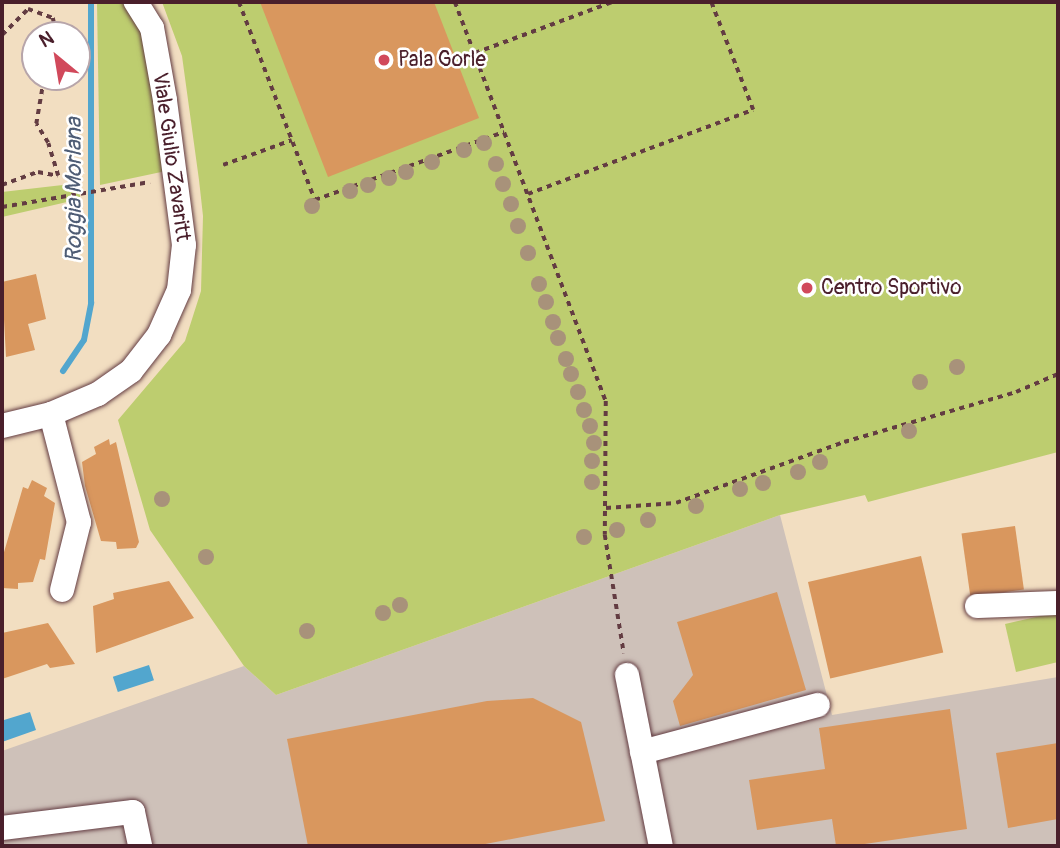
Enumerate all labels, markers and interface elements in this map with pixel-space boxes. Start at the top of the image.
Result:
north arrow [21,21,91,91]
text: N [35,26,58,53]
place label: Pala Gorle [398,47,486,73]
marker: Pala Gorle [376,52,392,68]
street label: Viale Giulio Zavaritt [147,71,195,243]
water label: Roggia Morlana [60,118,88,262]
place label: Centro Sportivo [821,275,961,301]
marker: Centro Sportivo [799,280,815,296]

